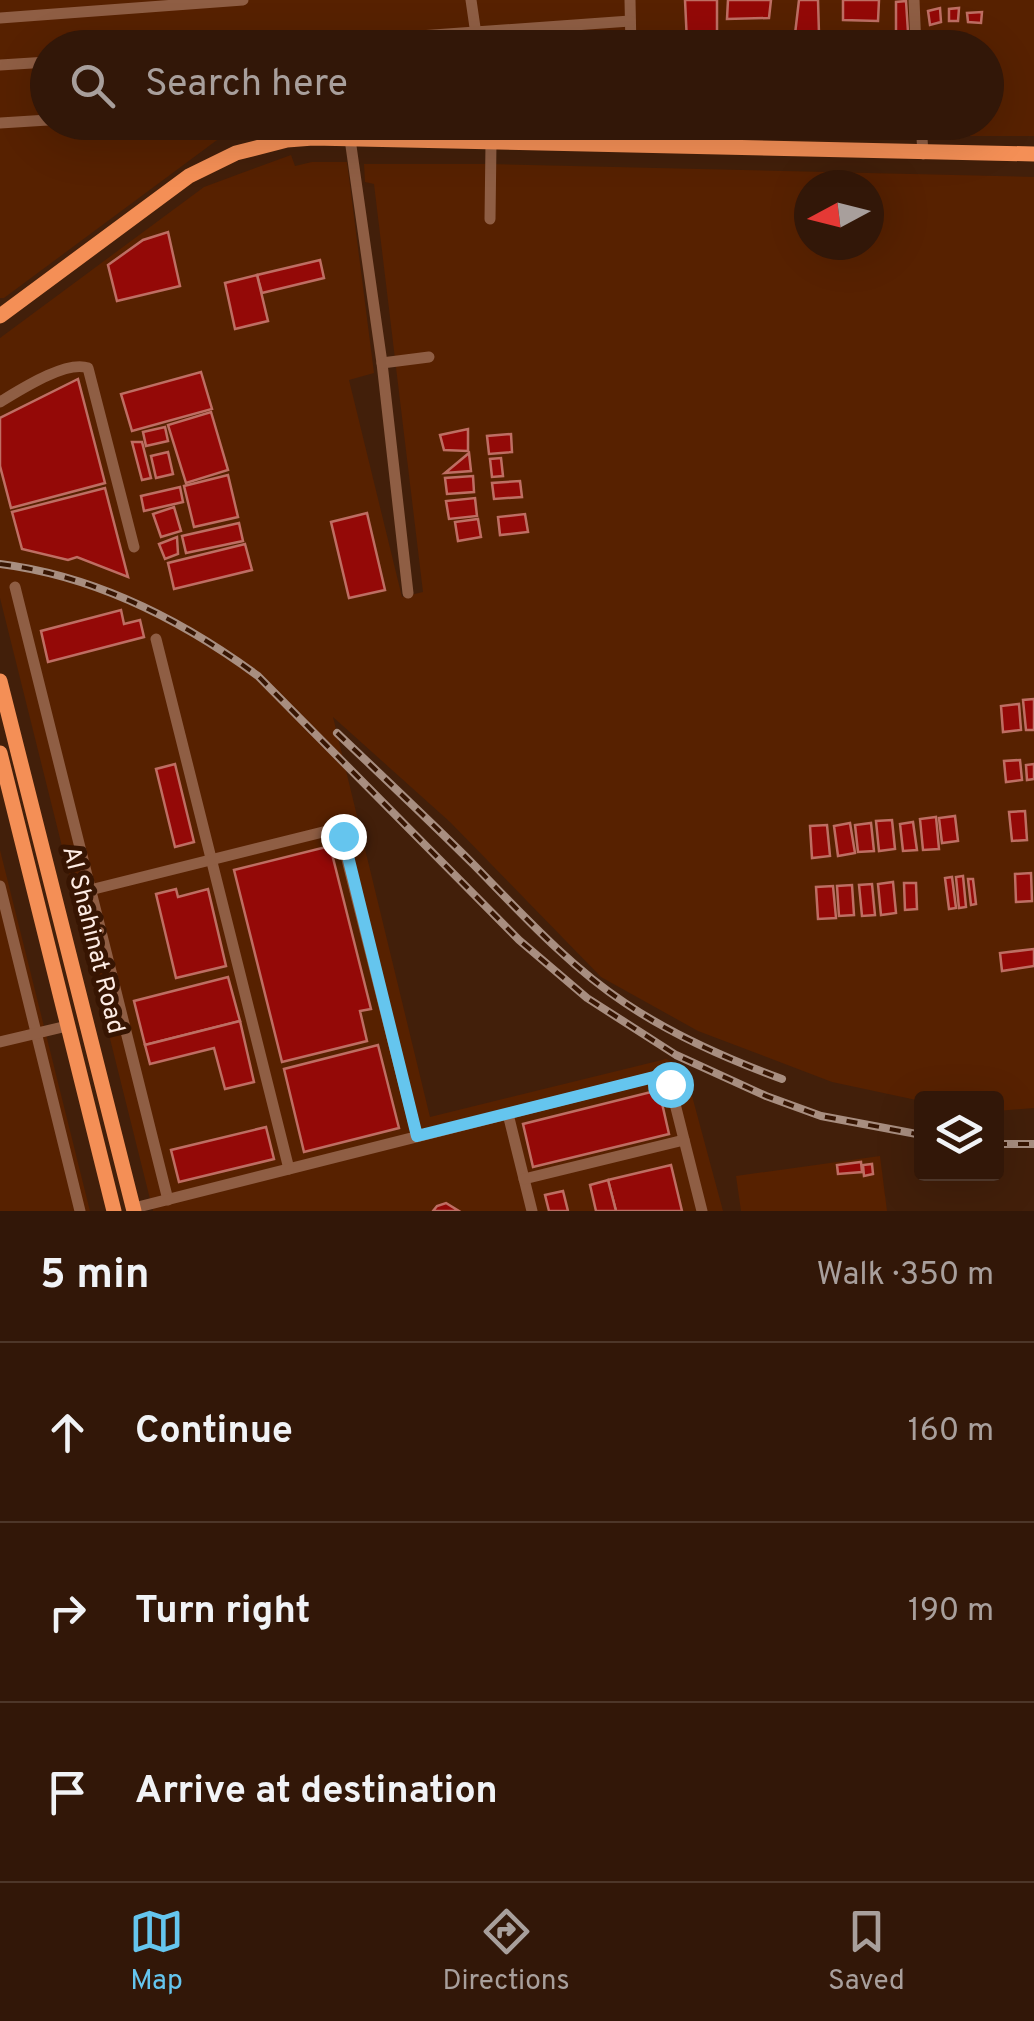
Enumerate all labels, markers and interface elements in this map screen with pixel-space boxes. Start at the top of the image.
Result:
search box [30,30,1004,140]
icon: search [65,58,120,113]
text: Search here [145,61,348,110]
north arrow [794,170,884,260]
route end [321,814,367,860]
street label: Al Shahinat Road [53,843,131,1037]
route start [648,1062,694,1108]
map controls [914,1091,1004,1181]
button: layers [914,1091,1004,1181]
text: 5 min [40,1250,150,1303]
text: Walk · 350 m [816,1256,994,1296]
icon: ahead [40,1405,95,1460]
text: Continue [135,1408,293,1457]
text: 160 m [908,1412,994,1452]
icon: right [40,1585,95,1640]
text: Turn right [135,1588,310,1637]
text: 190 m [908,1592,994,1632]
icon: arrive [40,1765,95,1820]
text: Arrive at destination [135,1768,498,1817]
tab: Map [129,1904,184,2000]
tab: Directions [442,1904,570,2000]
tab: Saved [828,1904,905,2000]

